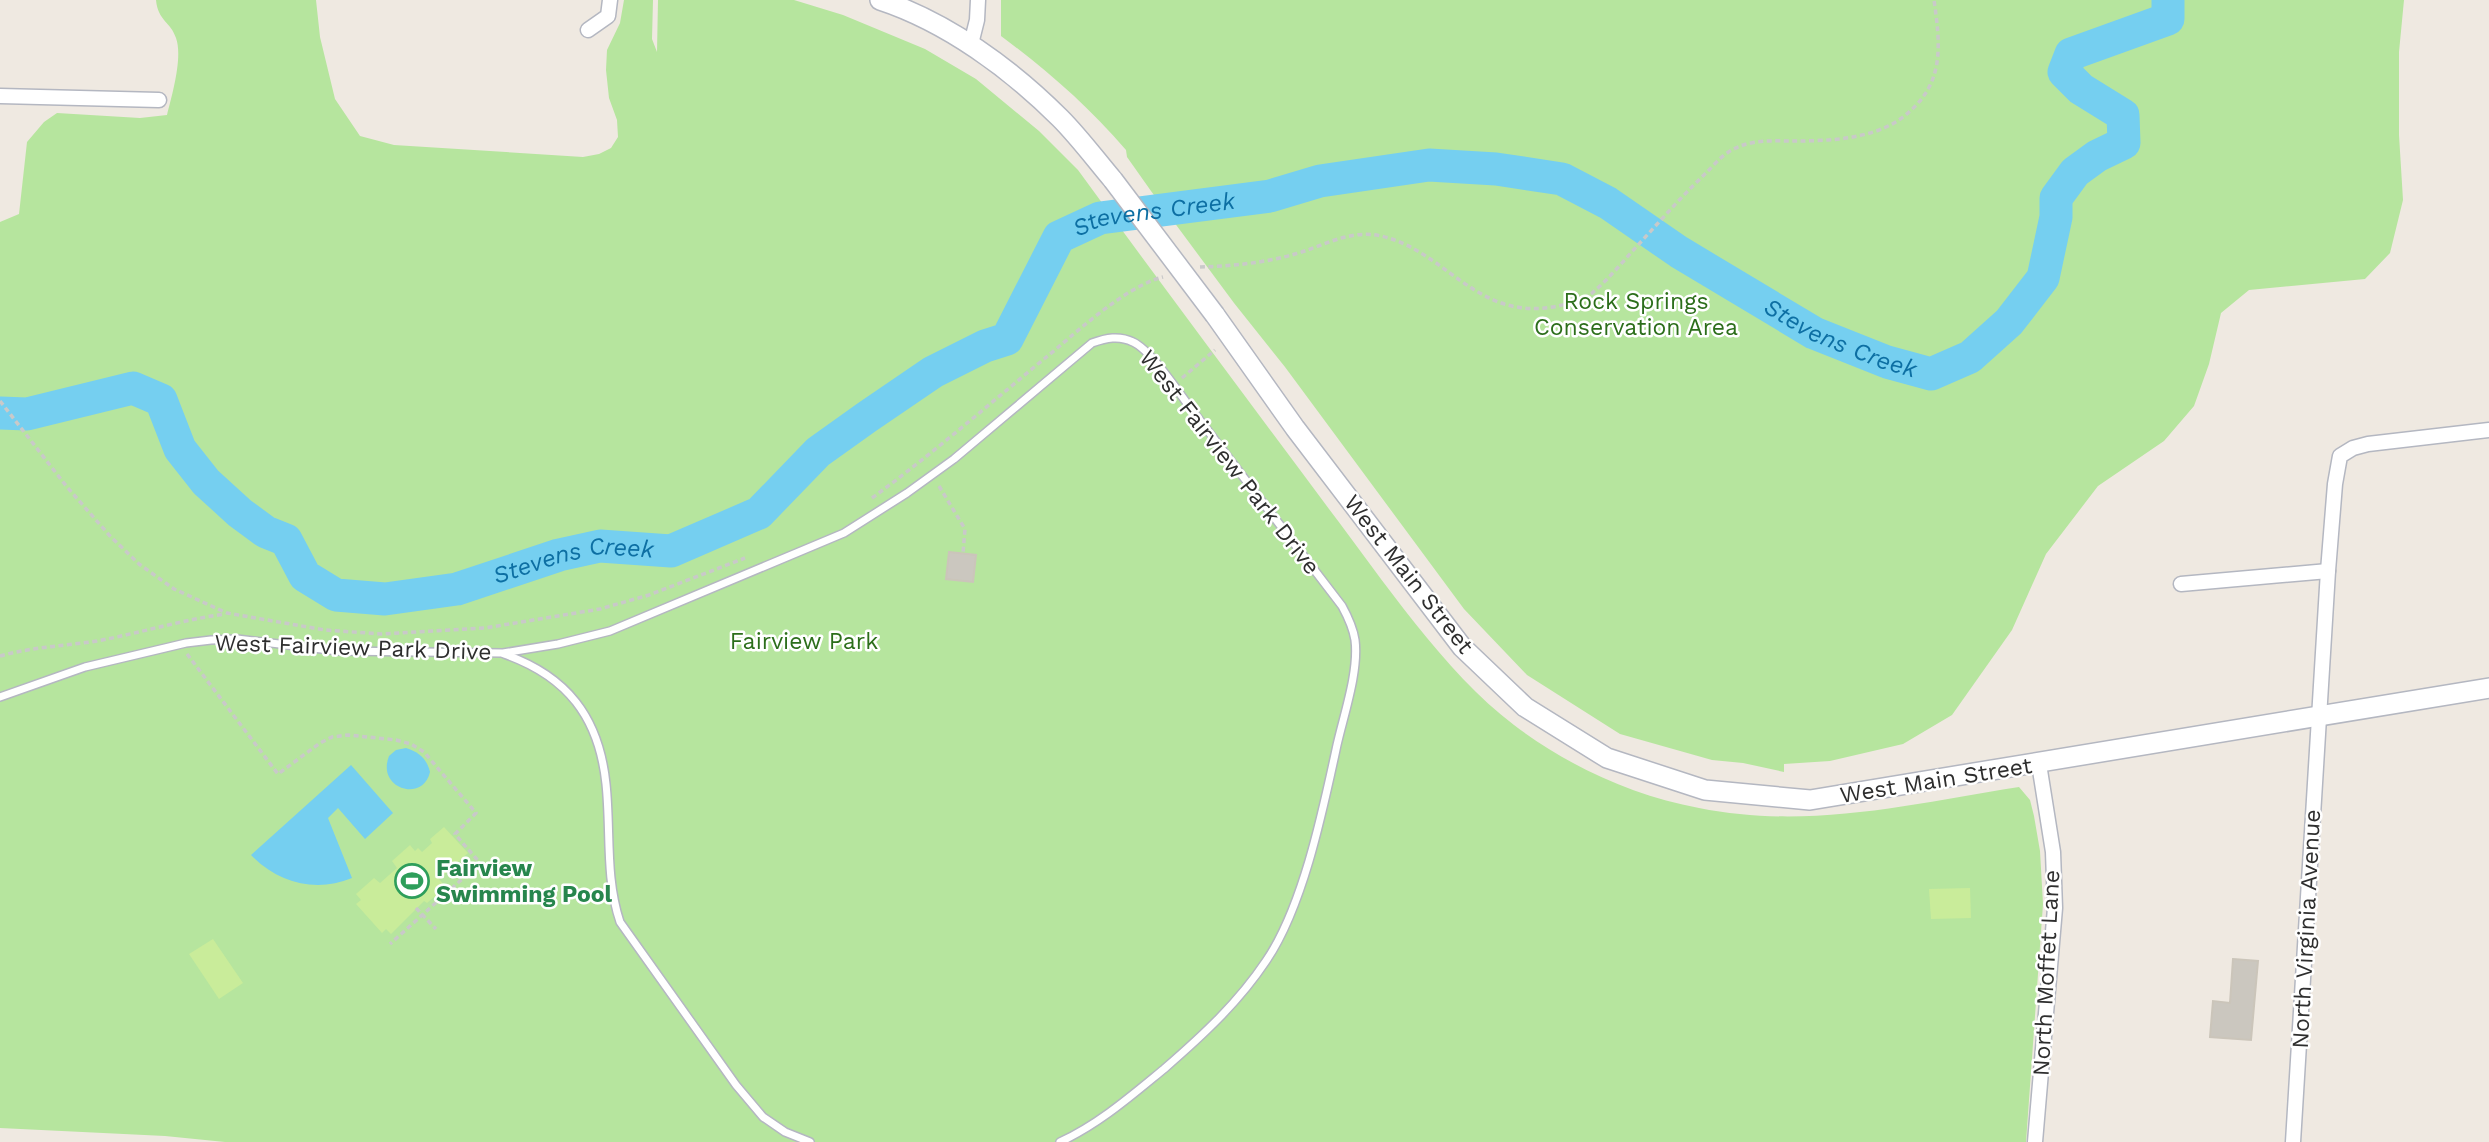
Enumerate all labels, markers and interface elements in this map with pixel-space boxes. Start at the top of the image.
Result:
water label: Stevens Creek [1068,187,1238,243]
park label: Rock Springs Conservation Area [1534,288,1738,341]
water label: Stevens Creek [1759,292,1921,384]
street label: West Fairview Park Drive [1134,345,1326,580]
street label: West Main Street [1338,489,1479,659]
water label: Stevens Creek [489,531,656,590]
park label: Fairview Park [730,628,878,655]
street label: West Fairview Park Drive [214,629,492,666]
street label: West Main Street [1838,752,2034,809]
street label: North Virginia Avenue [2287,809,2326,1049]
place label: Fairview Swimming Pool [436,855,612,908]
sports icon: Fairview Swimming Pool [393,862,431,900]
street label: North Moffet Lane [2028,869,2065,1077]

